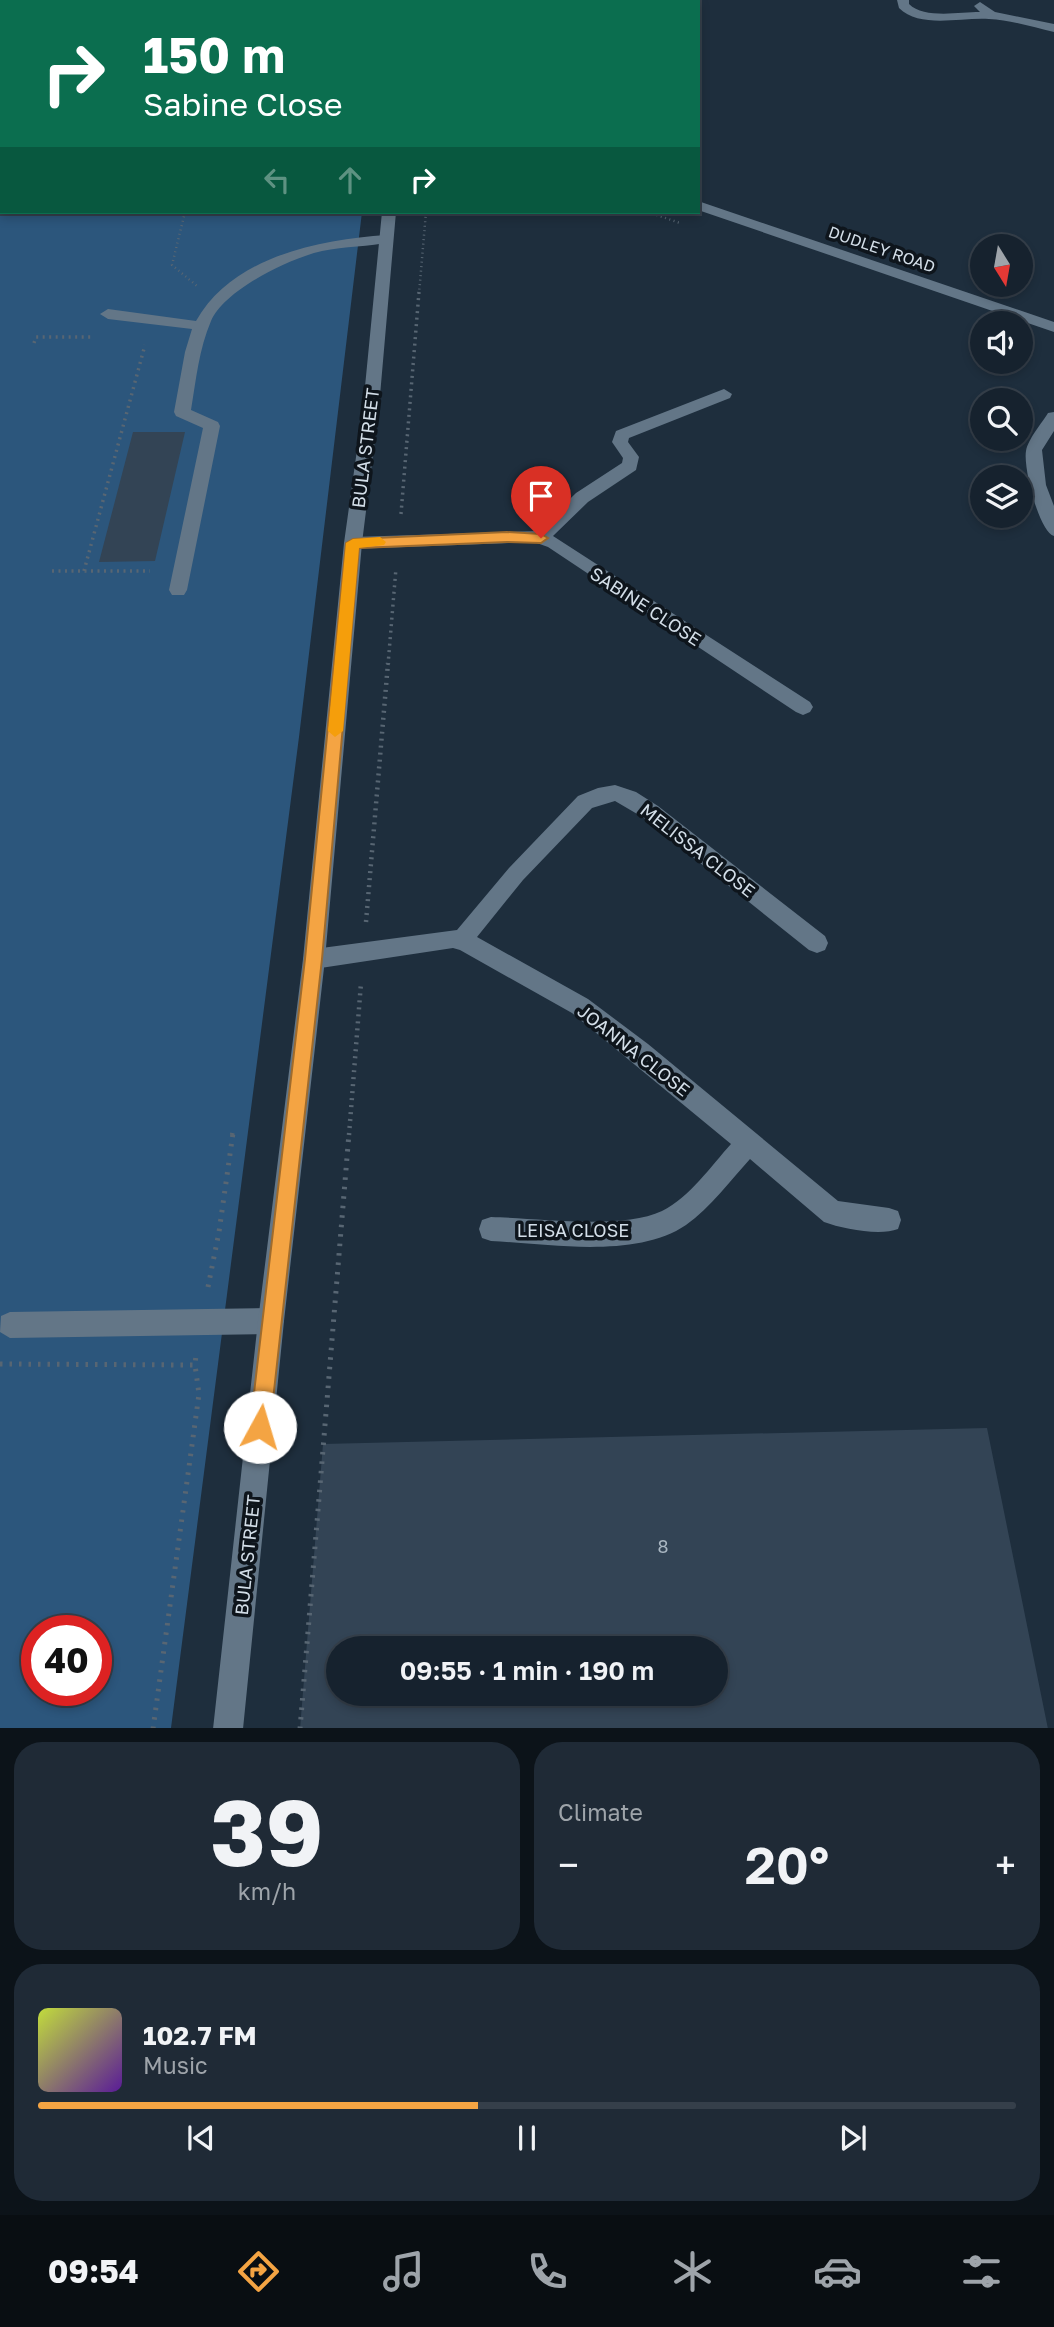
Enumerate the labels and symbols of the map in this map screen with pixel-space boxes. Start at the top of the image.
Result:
street label: DUDLEY ROAD [826,221,938,277]
north arrow [970,234,1032,298]
street label: BULA STREET [347,387,383,509]
pin [511,466,571,538]
street label: SABINE CLOSE [586,562,706,650]
street label: MELISSA CLOSE [636,798,760,902]
street label: JOANNA CLOSE [573,999,695,1101]
street label: LEISA CLOSE [517,1219,629,1241]
position arrow [223,1390,297,1464]
street label: BULA STREET [230,1494,264,1616]
house number: 8 [658,1535,668,1557]
speed limit sign: 40 [21,1615,112,1706]

